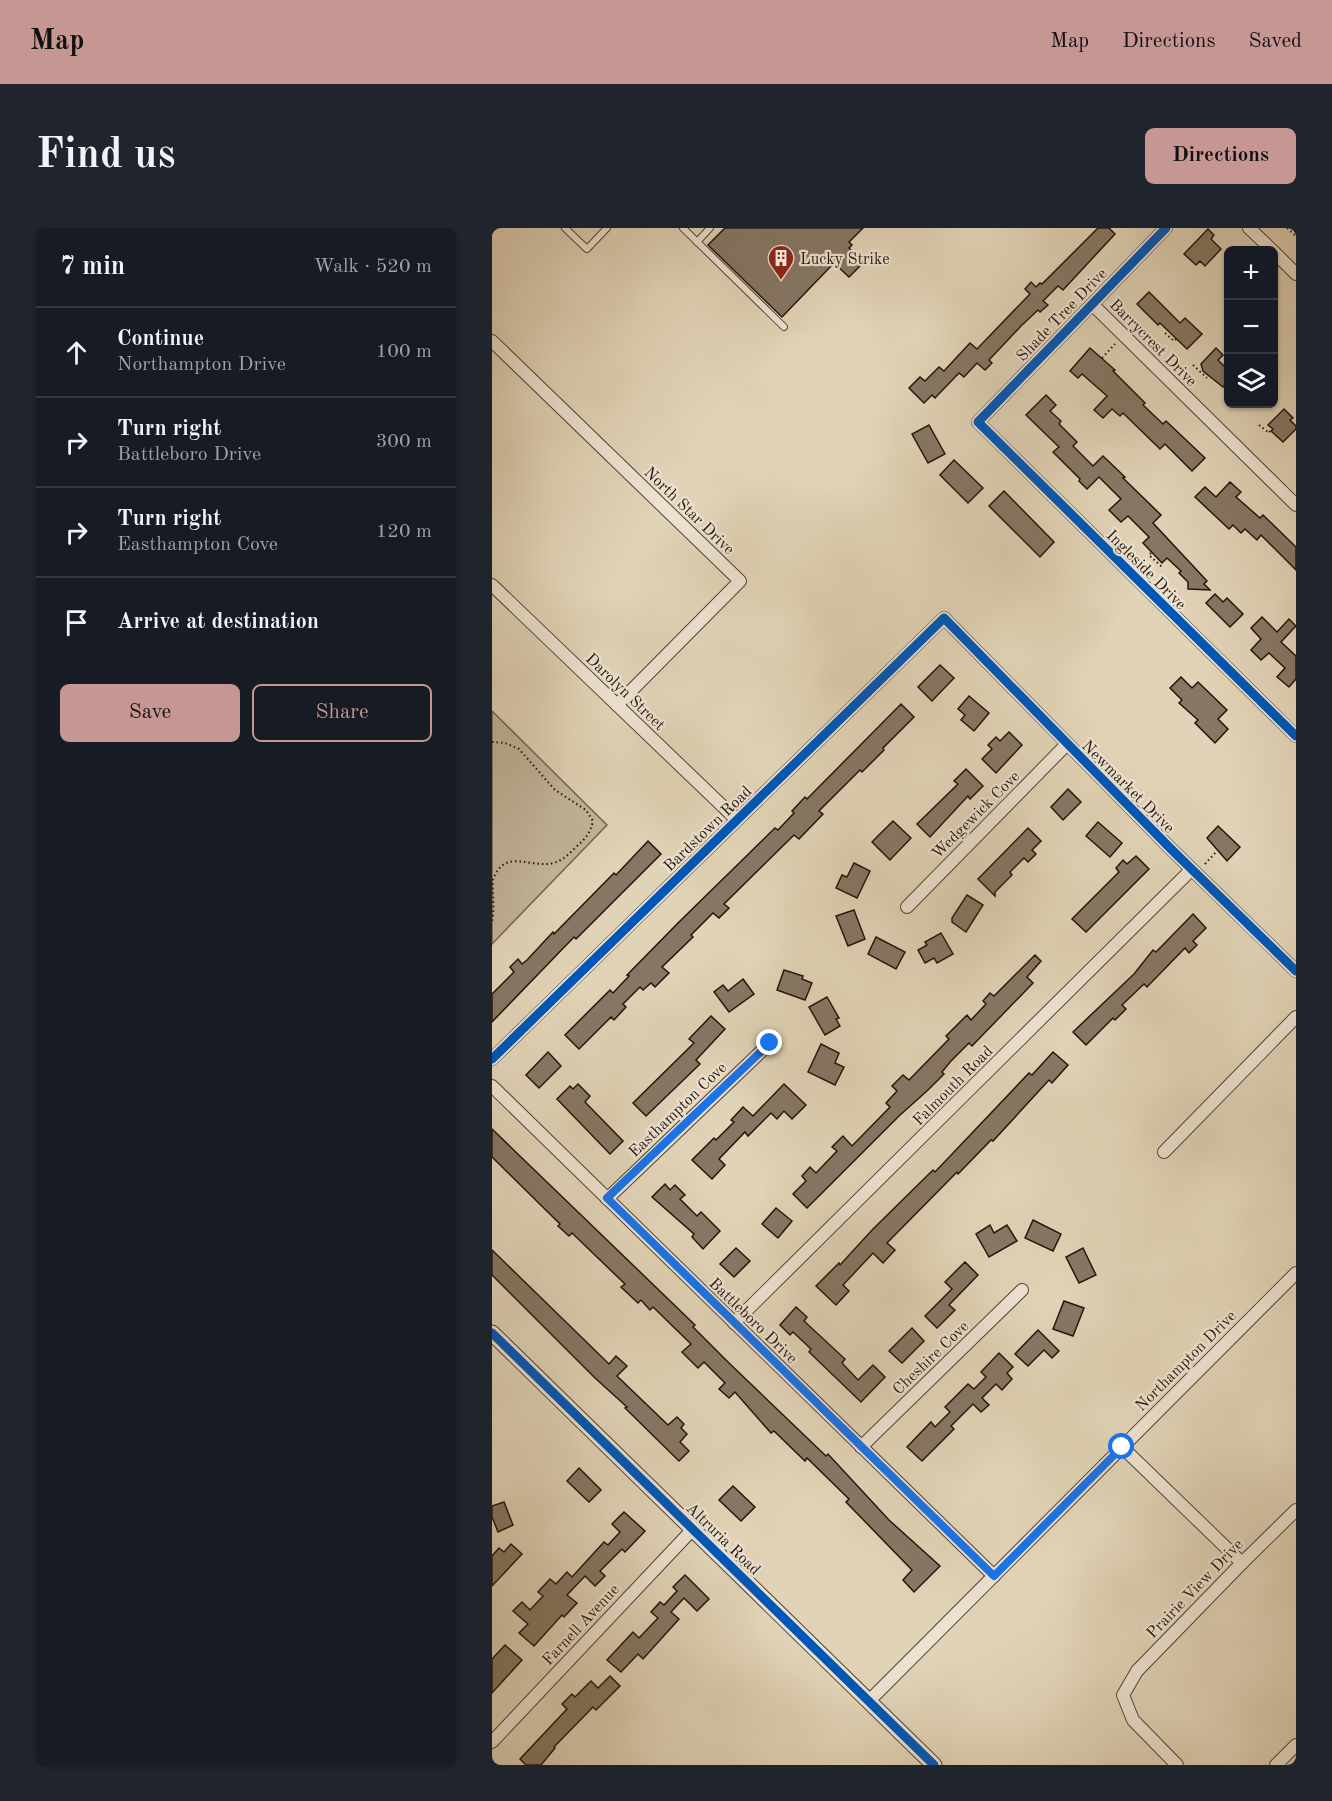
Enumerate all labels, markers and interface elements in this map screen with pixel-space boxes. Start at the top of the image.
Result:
text: Map [30,28,84,56]
text: Map [1050,31,1089,52]
text: Directions [1122,31,1216,52]
text: Saved [1249,31,1302,52]
button: Directions [1145,128,1296,184]
text: Find us [36,135,175,177]
building icon: Lucky Strike [766,243,796,281]
map controls [1224,246,1278,408]
button: + [1224,246,1278,300]
place label: Lucky Strike [800,252,890,268]
text: 7 min [60,254,125,280]
text: Walk · 520 m [313,257,432,277]
street label: Shade Tree Drive [1014,266,1111,365]
street label: Barrycrest Drive [1106,297,1199,390]
button: − [1224,300,1278,354]
text: Continue [117,328,204,350]
icon: ahead [60,336,93,369]
text: 100 m [376,342,432,362]
button: layers [1224,354,1278,408]
text: Northampton Drive [117,355,286,375]
text: Turn right [117,418,221,440]
icon: right [60,426,93,459]
text: 300 m [376,432,432,452]
text: Battleboro Drive [117,445,261,465]
street label: North Star Drive [640,465,737,558]
text: Turn right [117,508,221,530]
icon: right [60,516,93,549]
text: 120 m [376,522,432,542]
street label: Ingleside Drive [1103,528,1188,613]
text: Easthampton Cove [117,535,278,555]
icon: arrive [60,606,93,639]
text: Arrive at destination [117,611,319,633]
street label: Darolyn Street [582,651,668,734]
button: Save [60,684,240,742]
button: Share [252,684,432,742]
street label: Newmarket Drive [1078,738,1177,837]
street label: Wedgewick Cove [929,768,1023,862]
street label: Bardstown Road [661,784,755,875]
route end [756,1029,782,1055]
street label: Falmouth Road [910,1043,996,1129]
street label: Easthampton Cove [627,1060,730,1161]
street label: Battleboro Drive [706,1276,800,1367]
street label: Northampton Drive [1133,1308,1240,1415]
street label: Cheshire Cove [891,1319,972,1398]
route start [1108,1433,1134,1459]
street label: Altruria Road [682,1500,763,1579]
street label: Prairie View Drive [1144,1537,1247,1642]
street label: Farnell Avenue [540,1582,623,1669]

